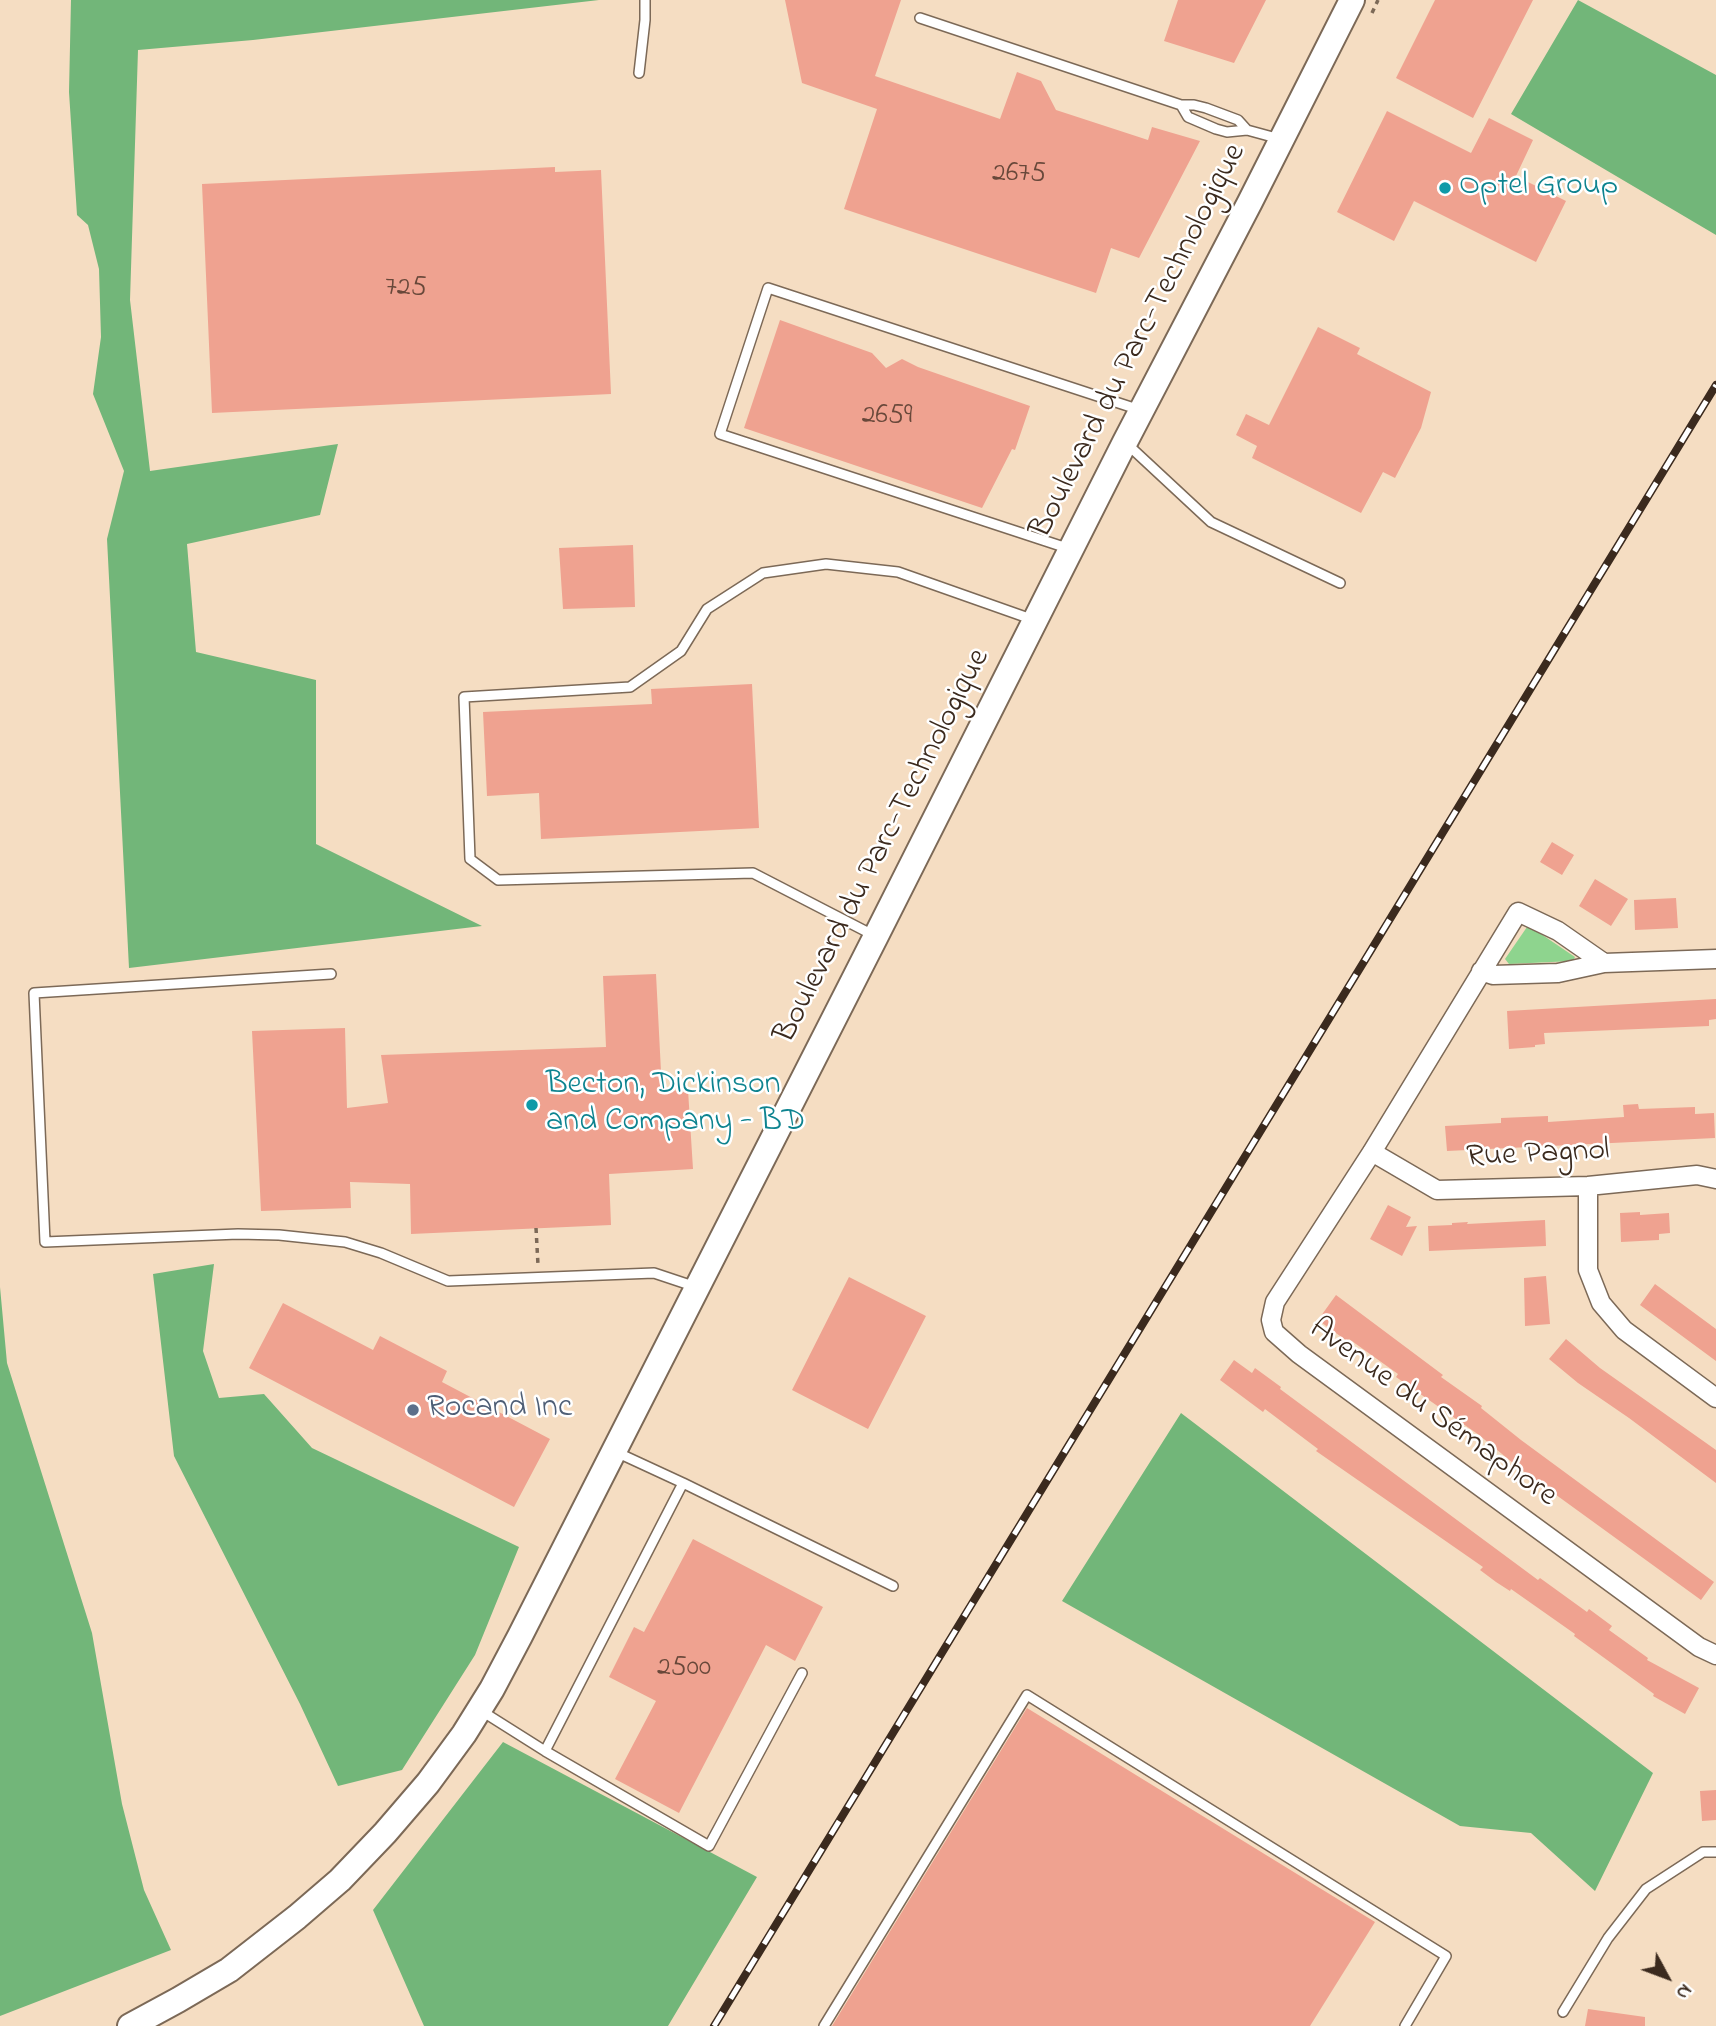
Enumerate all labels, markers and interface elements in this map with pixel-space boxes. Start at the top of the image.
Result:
street label: Boulevard du Parc-Technologique [1024,138,1256,546]
house number: 2675 [992,158,1046,192]
place label: Optel Group [1459,169,1618,207]
marker: Optel Group [1437,180,1453,196]
house number: 725 [385,272,427,306]
house number: 2659 [862,400,912,434]
street label: Boulevard du Parc-Technologique [768,643,1000,1051]
place label: Becton, Dickinson and Company - BD [546,1068,805,1143]
marker: Becton, Dickinson and Company - BD [524,1097,540,1113]
street label: Rue Pagnol [1465,1133,1611,1179]
street label: Avenue du Sémaphore [1300,1311,1564,1517]
place label: Rocand Inc [427,1391,572,1429]
marker: Rocand Inc [405,1402,421,1418]
house number: 2500 [657,1652,711,1686]
north arrow [1632,1942,1702,2012]
text: N [1669,1977,1698,2005]

